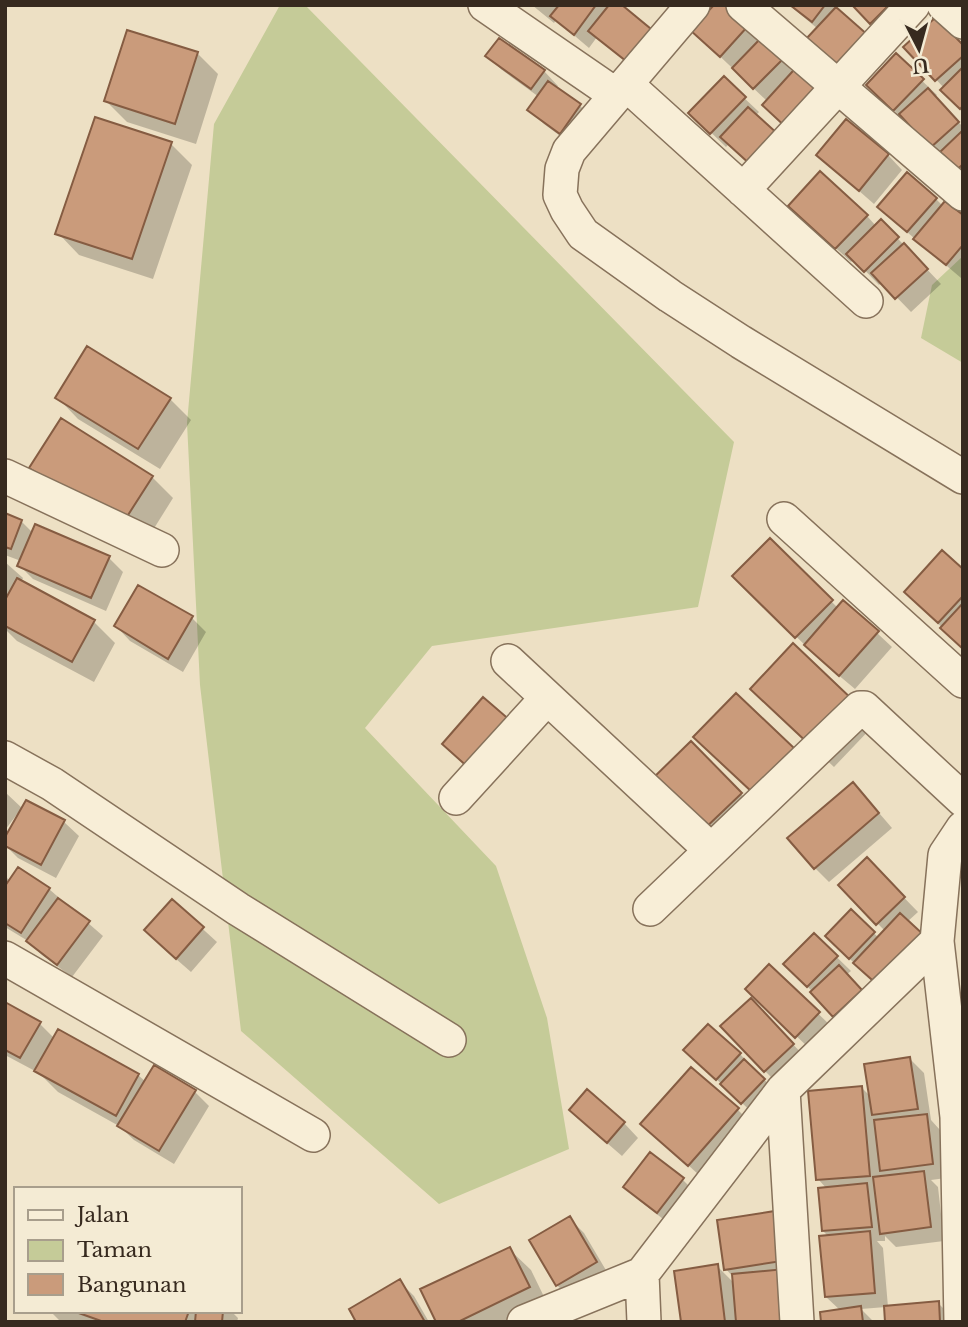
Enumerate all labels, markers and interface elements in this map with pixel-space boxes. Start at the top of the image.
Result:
north arrow [884,14,954,84]
text: U [911,53,930,78]
legend [14,1187,242,1313]
text: Jalan [74,1202,129,1228]
text: Taman [77,1237,152,1263]
text: Bangunan [77,1272,186,1298]

